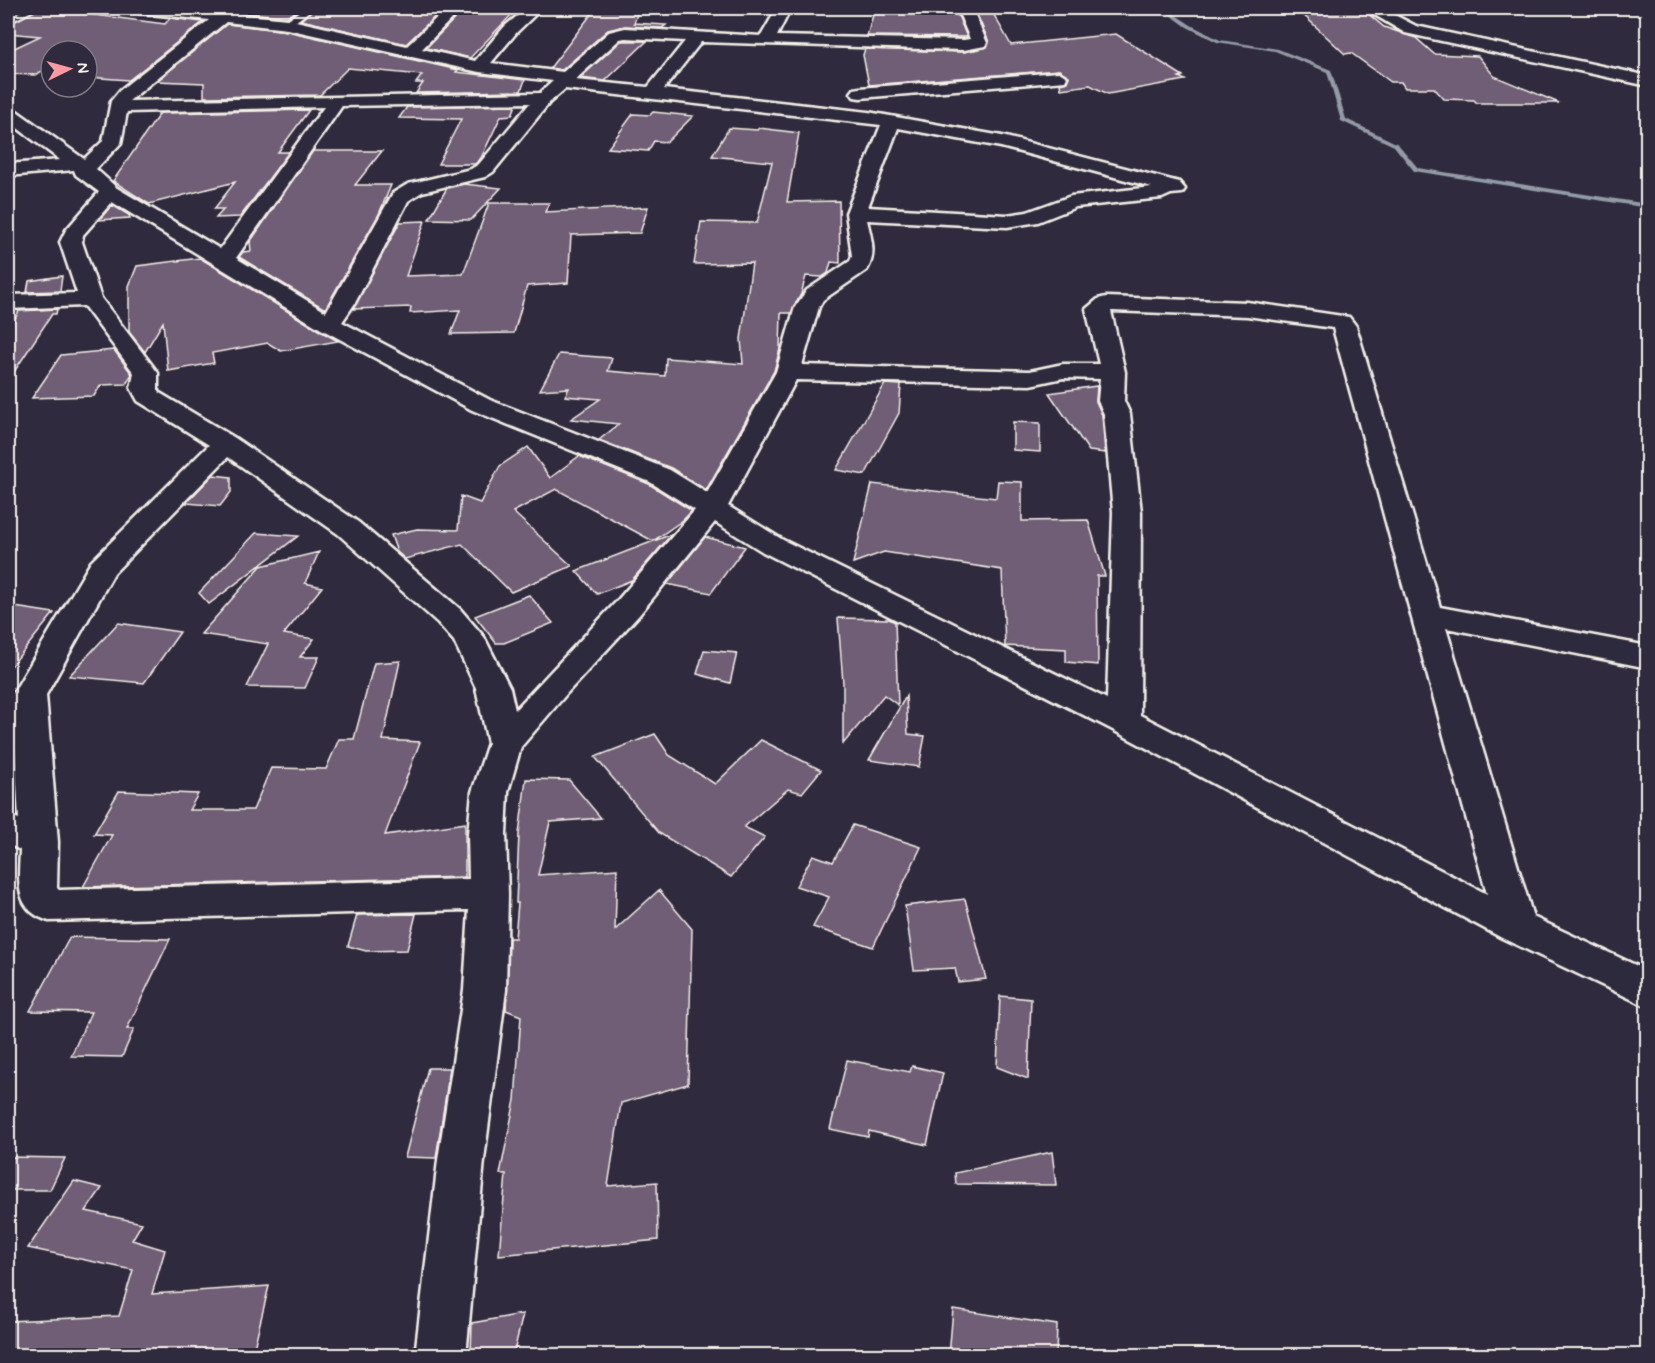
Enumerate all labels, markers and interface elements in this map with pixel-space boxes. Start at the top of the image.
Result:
north arrow [39,39,99,99]
text: N [72,62,93,74]

